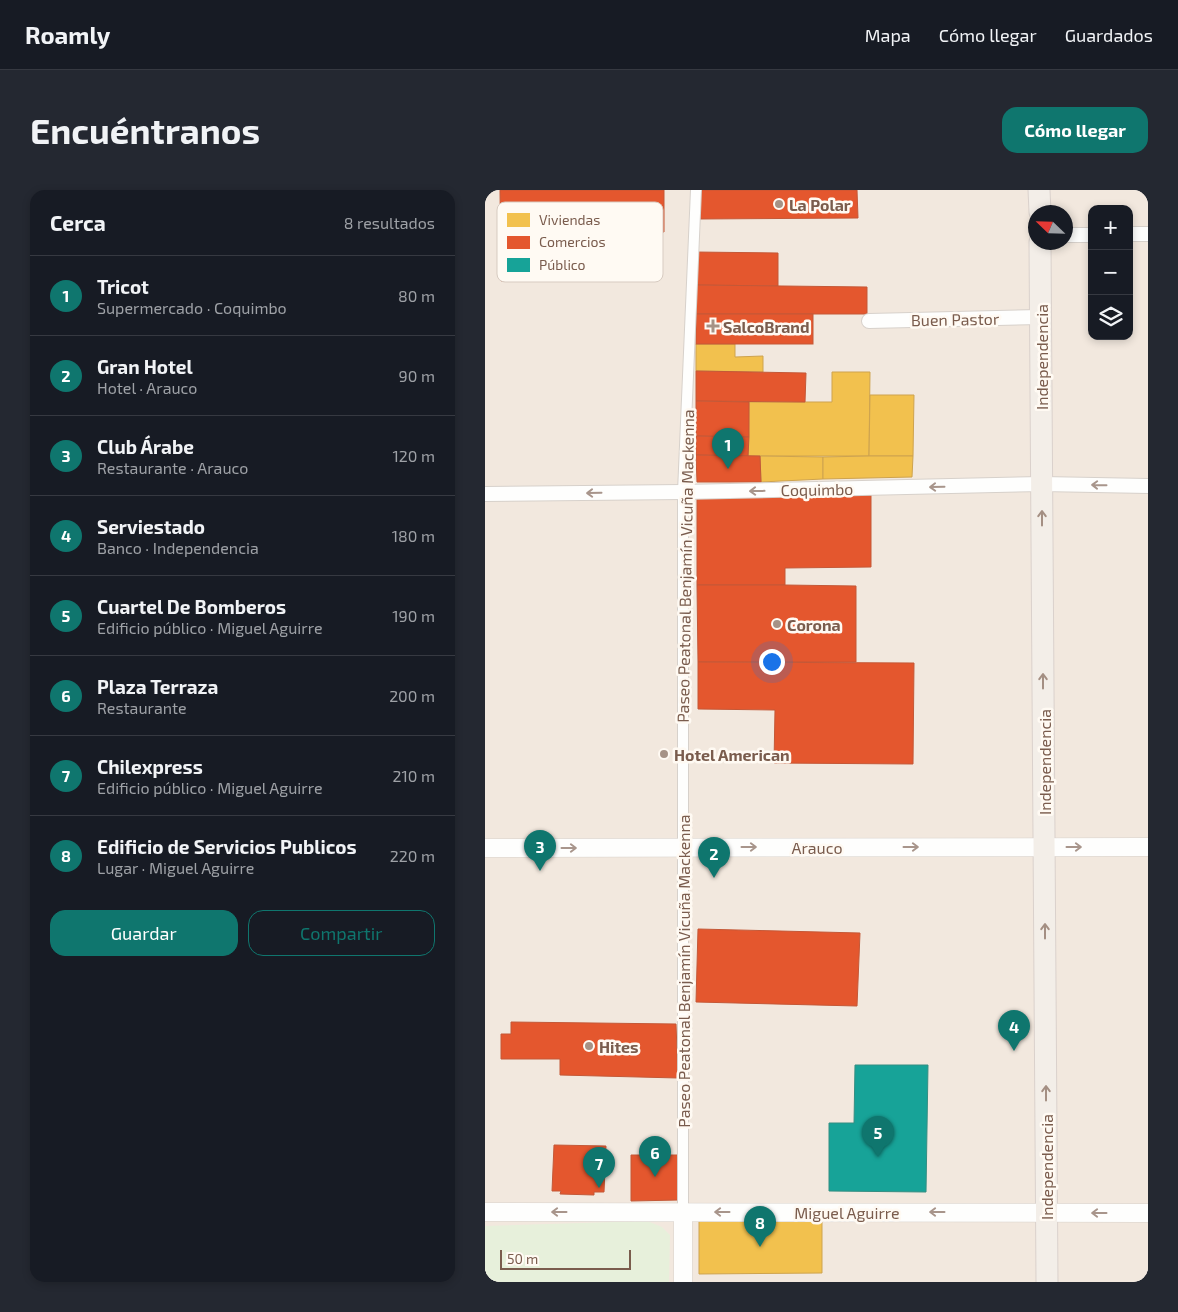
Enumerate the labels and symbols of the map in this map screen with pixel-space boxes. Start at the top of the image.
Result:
place label: La Polar [789,195,851,214]
marker: La Polar [773,198,785,210]
legend [497,202,663,282]
north arrow [1028,205,1073,250]
text: Viviendas [539,211,600,228]
text: Comercios [539,233,606,250]
text: Público [539,256,586,273]
street label: Independencia [1032,304,1051,410]
street label: Buen Pastor [911,309,1000,329]
place label: SalcoBrand [723,317,810,336]
marker: SalcoBrand [707,320,719,332]
street label: Paseo Peatonal Benjamín Vicuña Mackenna [673,409,698,723]
pin: 1 [712,428,744,469]
street label: Coquimbo [781,479,853,499]
one-way arrow [1092,480,1108,490]
one-way arrow [929,482,945,491]
one-way arrow [749,486,765,495]
one-way arrow [587,488,603,498]
one-way arrow [1037,511,1047,527]
place label: Corona [787,615,841,634]
marker: Corona [771,618,783,630]
your location [759,649,785,675]
one-way arrow [1038,673,1048,690]
street label: Independencia [1035,709,1054,815]
place label: Hotel American [674,745,790,764]
marker: Hotel American [658,748,670,760]
street label: Paseo Peatonal Benjamín Vicuña Mackenna [674,814,694,1128]
pin: 3 [524,830,556,871]
pin: 2 [698,837,730,878]
street label: Arauco [791,838,843,857]
one-way arrow [902,842,919,852]
one-way arrow [1065,842,1081,852]
one-way arrow [560,843,576,853]
one-way arrow [740,843,756,852]
one-way arrow [1040,923,1050,940]
pin: 4 [998,1010,1030,1051]
place label: Hites [599,1037,639,1056]
marker: Hites [583,1040,595,1052]
one-way arrow [1041,1086,1051,1102]
street label: Independencia [1037,1114,1056,1220]
pin: 5 [862,1116,894,1157]
pin: 6 [639,1136,671,1177]
pin: 7 [583,1147,615,1188]
street label: Miguel Aguirre [794,1203,900,1222]
pin: 8 [744,1206,776,1247]
one-way arrow [552,1207,568,1217]
one-way arrow [714,1207,730,1217]
one-way arrow [929,1207,946,1217]
one-way arrow [1092,1208,1108,1218]
scale bar [500,1247,631,1270]

